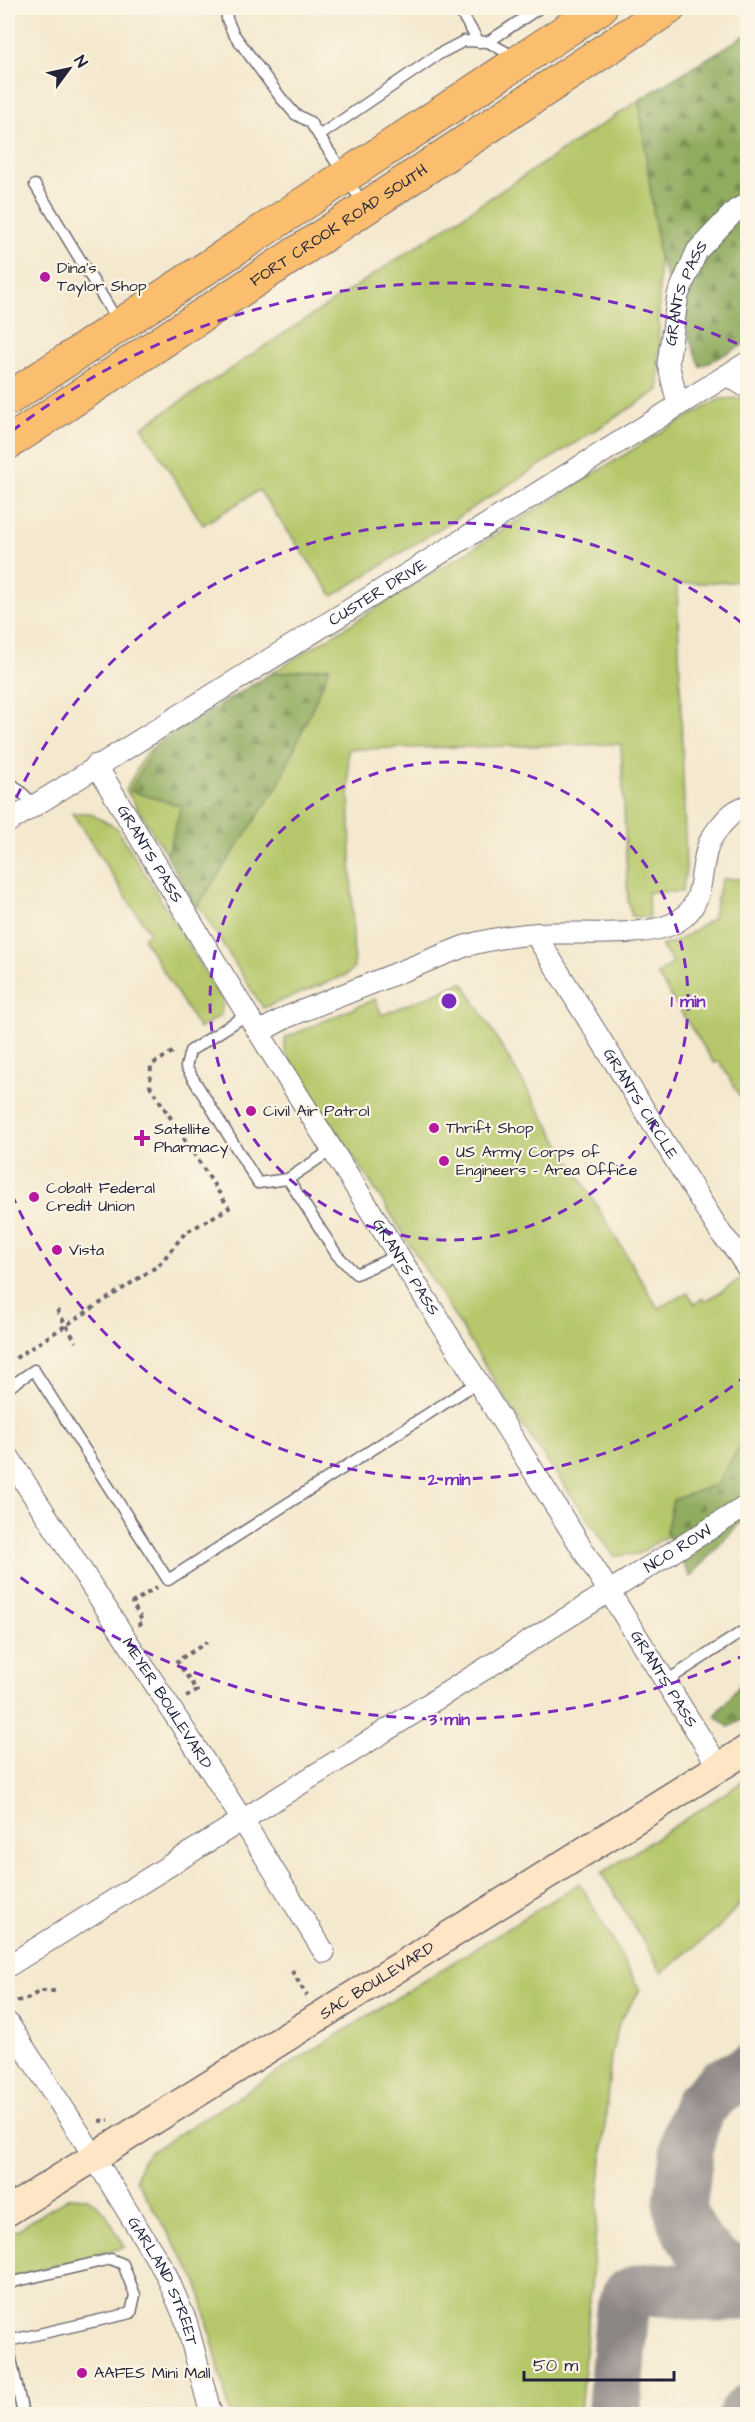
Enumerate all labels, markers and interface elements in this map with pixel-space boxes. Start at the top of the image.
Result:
north arrow [39,39,99,99]
text: N [69,51,93,72]
street label: FORT CROOK ROAD SOUTH [246,159,432,292]
street label: GRANTS PASS [660,235,713,347]
place label: Dina's Taylor Shop [57,257,147,298]
marker: Dina's Taylor Shop [38,270,52,284]
street label: CUSTER DRIVE [324,553,431,631]
street label: GRANTS PASS [112,801,188,907]
text: 1 min [670,989,706,1014]
centre of rings [439,991,459,1011]
street label: GRANTS CIRCLE [598,1044,684,1164]
place label: Civil Air Patrol [263,1100,369,1122]
marker: Civil Air Patrol [244,1104,258,1118]
place label: Thrift Shop [446,1117,534,1139]
place label: Satellite Pharmacy [154,1118,229,1159]
marker: Thrift Shop [427,1121,441,1135]
marker: Satellite Pharmacy [135,1131,149,1145]
place label: US Army Corps of Engineers - Area Office [456,1141,638,1182]
marker: US Army Corps of Engineers - Area Office [437,1154,451,1168]
place label: Cobalt Federal Credit Union [46,1177,155,1217]
marker: Cobalt Federal Credit Union [27,1190,41,1204]
street label: GRANTS PASS [367,1214,444,1320]
place label: Vista [69,1239,104,1261]
marker: Vista [50,1243,64,1257]
text: 2 min [426,1467,471,1492]
street label: NCO ROW [640,1519,716,1578]
street label: GRANTS PASS [625,1626,702,1732]
street label: MEYER BOULEVARD [117,1633,218,1773]
text: 3 min [427,1707,470,1732]
street label: SAC BOULEVARD [315,1936,439,2025]
street label: GARLAND STREET [122,2213,203,2348]
scale bar [524,2344,674,2382]
text: 50 m [533,2353,578,2378]
place label: AAFES Mini Mall [94,2362,211,2384]
marker: AAFES Mini Mall [75,2366,89,2380]

